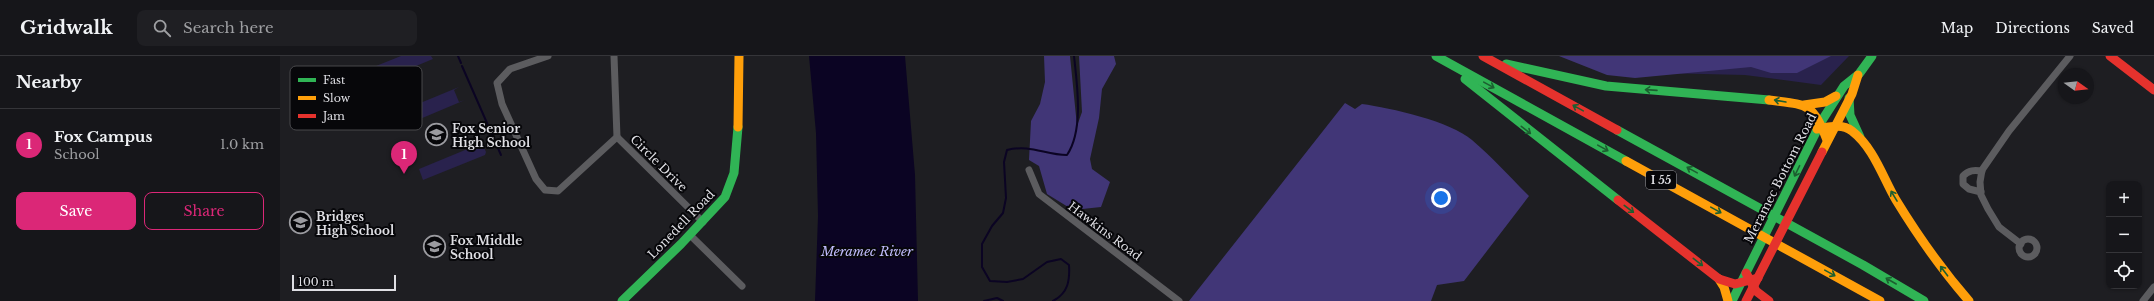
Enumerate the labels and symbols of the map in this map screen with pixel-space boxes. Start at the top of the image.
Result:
legend [290,66,422,130]
north arrow [2058,68,2094,104]
text: Fast [323,73,346,87]
one-way arrow [1483,82,1495,89]
one-way arrow [1645,86,1658,93]
text: Slow [323,91,351,105]
one-way arrow [1774,97,1787,105]
one-way arrow [1572,104,1584,111]
text: Jam [321,109,345,123]
street label: Meramec Bottom Road [1741,110,1819,246]
place label: Fox Senior High School [452,121,531,150]
school or university icon: Fox Senior High School [423,122,449,148]
one-way arrow [1520,125,1531,134]
street label: Circle Drive [627,131,691,195]
pin: 1 [391,141,417,174]
one-way arrow [1596,144,1608,152]
one-way arrow [1793,164,1800,176]
one-way arrow [1686,166,1698,174]
road number: I 55 [1646,171,1676,189]
street label: Lonedell Road [644,186,718,262]
your location [1431,188,1451,208]
one-way arrow [1889,190,1897,202]
street label: Hawkins Road [1065,198,1145,264]
one-way arrow [1623,205,1634,213]
one-way arrow [1710,207,1722,215]
place label: Bridges High School [316,209,395,238]
school or university icon: Bridges High School [288,210,314,236]
place label: Fox Middle School [450,233,522,262]
school or university icon: Fox Middle School [421,234,447,260]
water label: Meramec River [820,243,914,260]
one-way arrow [1692,258,1703,267]
one-way arrow [1940,266,1948,277]
one-way arrow [1824,270,1836,278]
scale bar [292,273,396,292]
one-way arrow [1885,276,1897,284]

